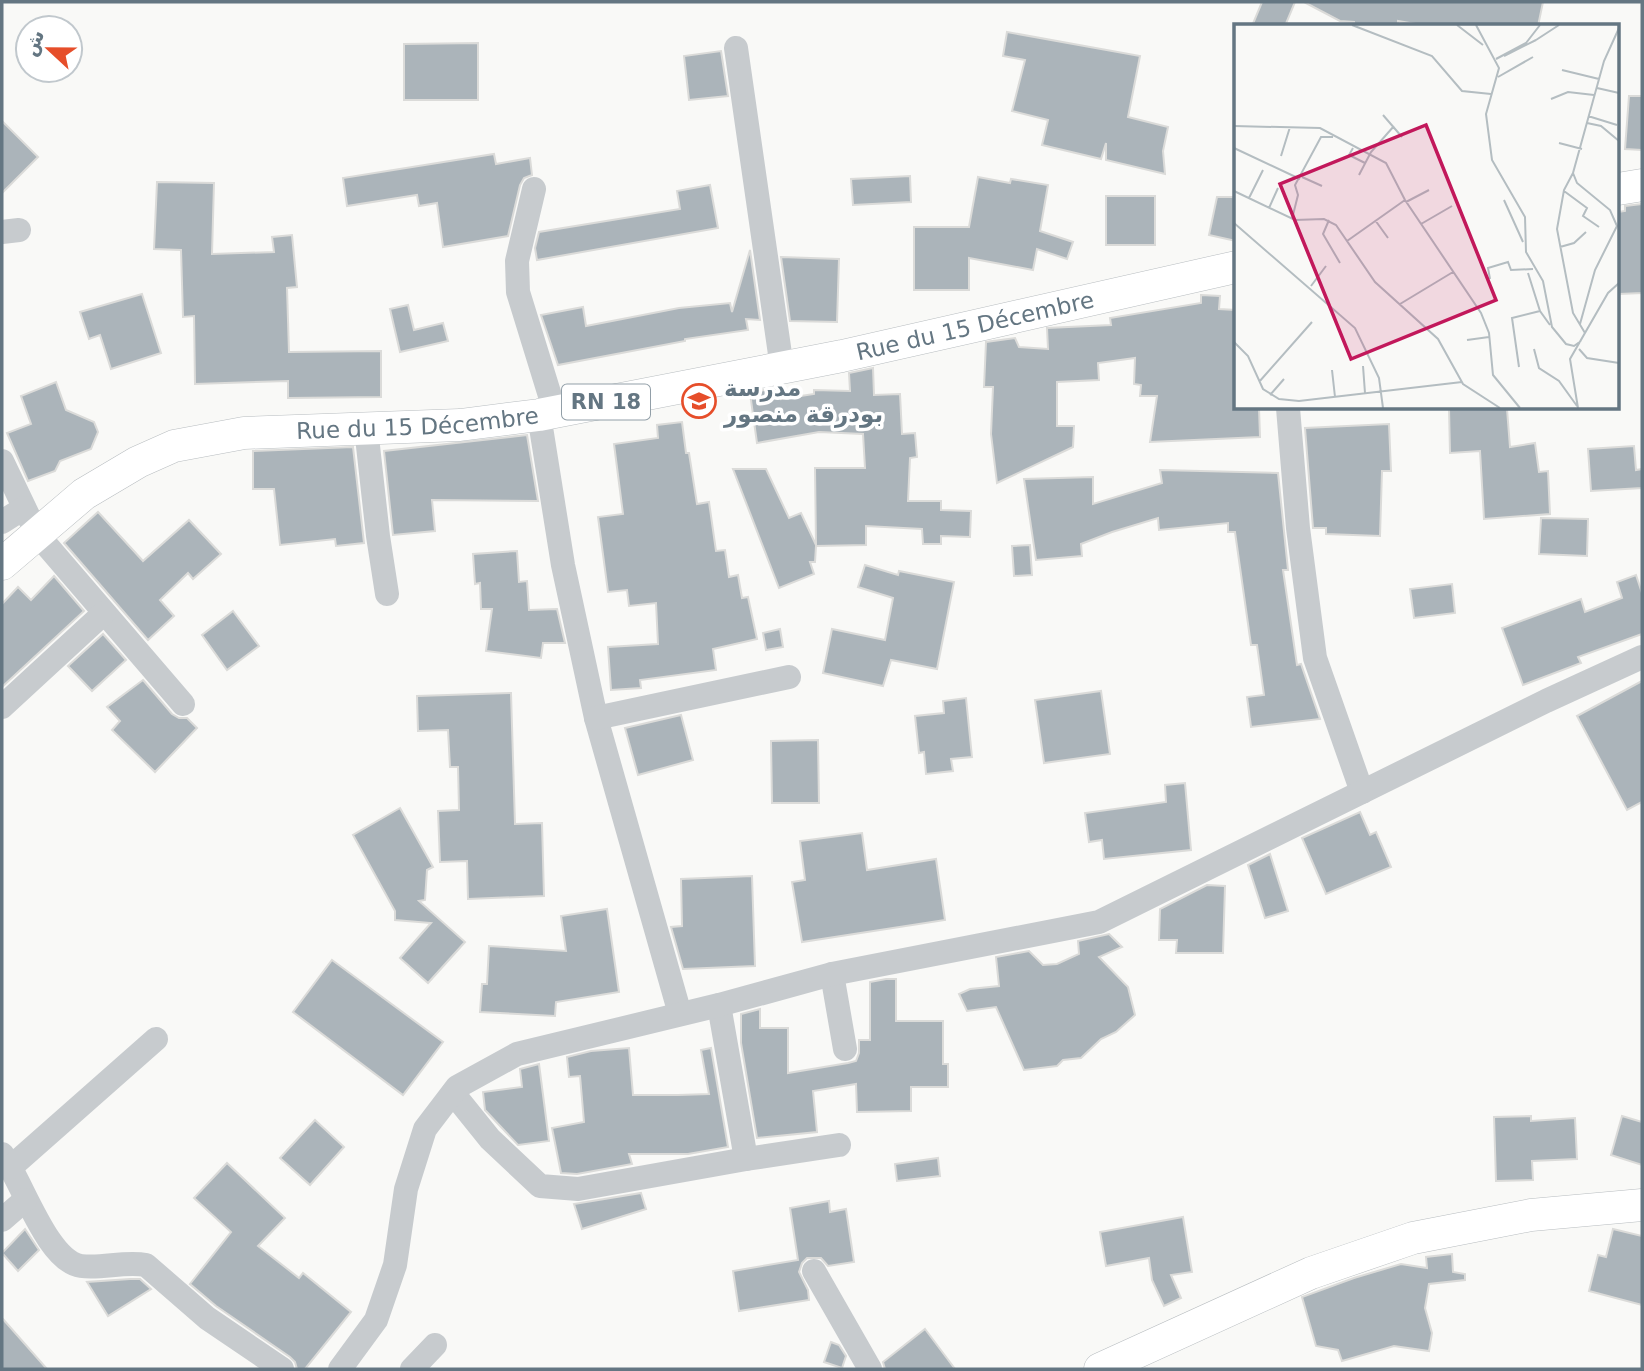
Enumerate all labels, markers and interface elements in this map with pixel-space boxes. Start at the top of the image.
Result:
north arrow [14,14,84,84]
inset map [1234,24,1620,410]
text: ش [18,26,49,59]
street label: Rue du 15 Décembre [854,287,1096,365]
place label: مدرسة بودرقة منصور [723,375,883,428]
school or university icon: مدرسة بودرقة منصور [680,382,718,420]
road number: RN 18 [562,384,650,420]
street label: Rue du 15 Décembre [296,402,540,444]

